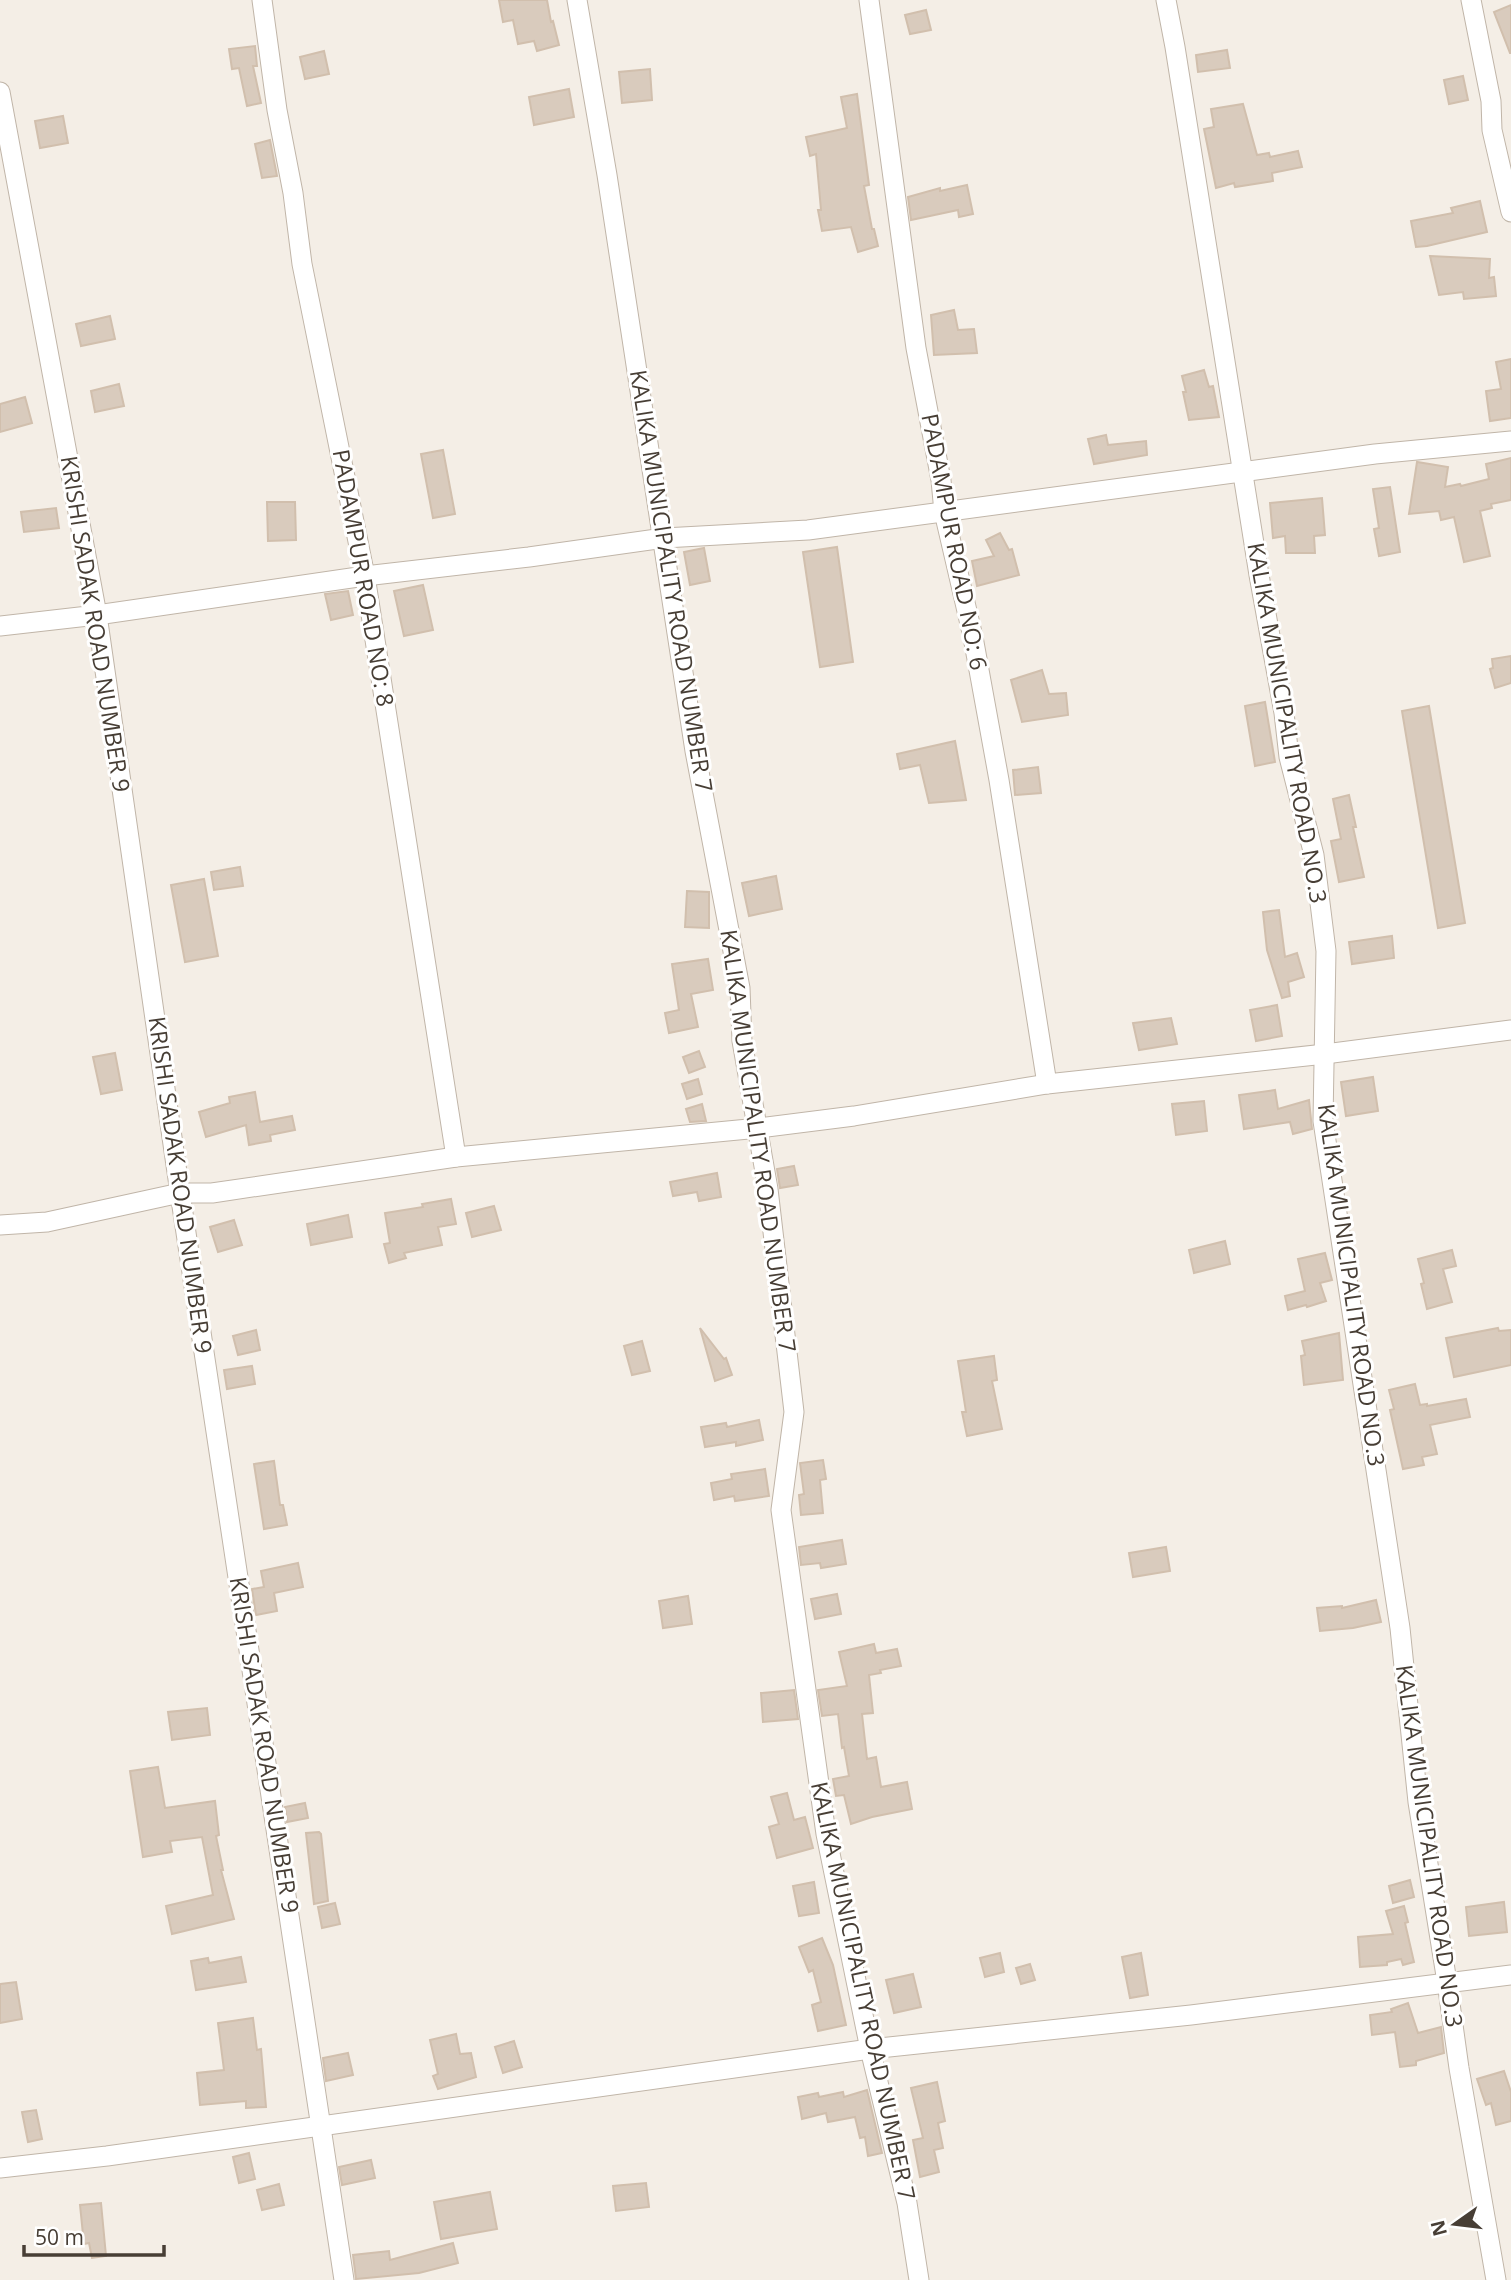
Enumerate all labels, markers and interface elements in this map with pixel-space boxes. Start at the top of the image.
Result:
street label: KALIKA MUNICIPALITY ROAD NUMBER 7 [623,367,721,794]
street label: PADAMPUR ROAD NO: 6 [914,411,996,673]
street label: PADAMPUR ROAD NO: 8 [326,447,402,709]
street label: KRISHI SADAK ROAD NUMBER 9 [54,453,138,794]
street label: KALIKA MUNICIPALITY ROAD NO.3 [1240,540,1335,906]
street label: KALIKA MUNICIPALITY ROAD NUMBER 7 [713,927,805,1355]
street label: KRISHI SADAK ROAD NUMBER 9 [141,1014,221,1356]
street label: KALIKA MUNICIPALITY ROAD NO.3 [1311,1102,1393,1468]
street label: KRISHI SADAK ROAD NUMBER 9 [223,1574,307,1915]
street label: KALIKA MUNICIPALITY ROAD NO.3 [1389,1663,1471,2029]
street label: KALIKA MUNICIPALITY ROAD NUMBER 7 [804,1779,924,2203]
north arrow [1420,2189,1490,2259]
scale bar [24,2214,164,2258]
text: N [1424,2217,1453,2239]
text: 50 m [35,2223,84,2251]

